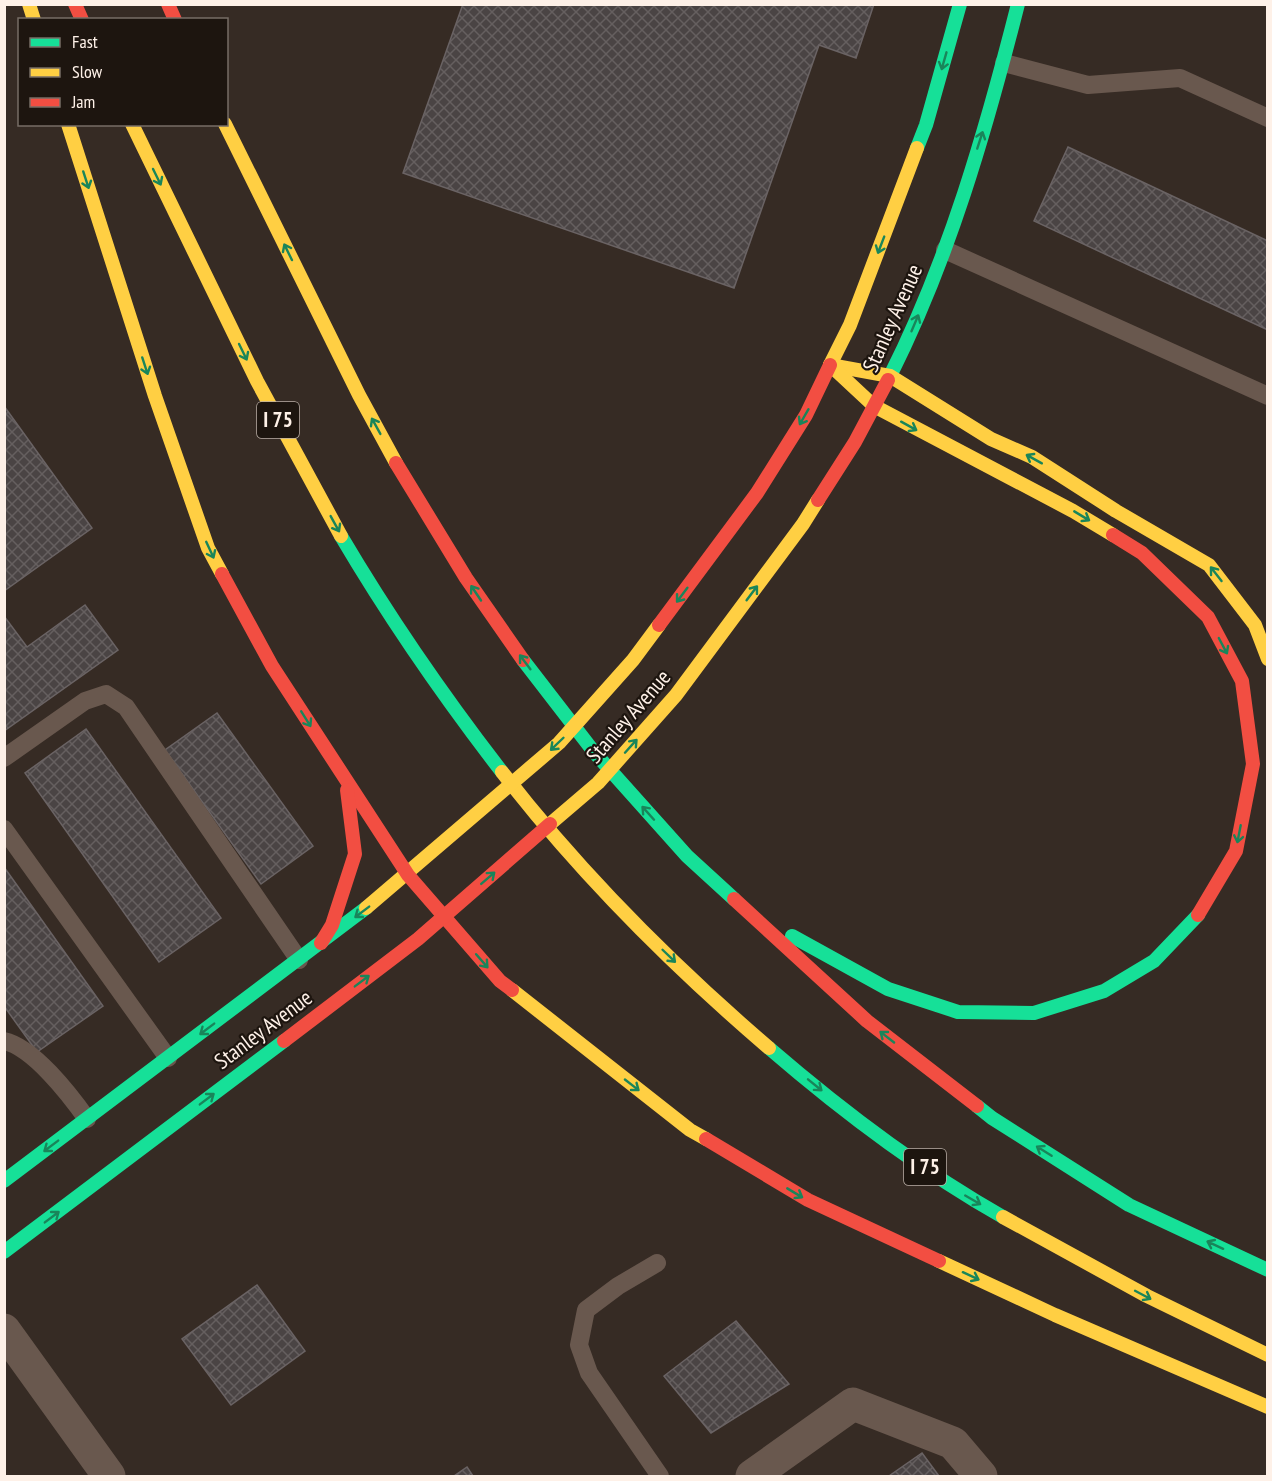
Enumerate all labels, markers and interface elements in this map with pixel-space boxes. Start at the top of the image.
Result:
legend [18,18,228,126]
text: Fast [72,30,98,53]
one-way arrow [938,51,949,70]
text: Slow [72,60,103,83]
text: Jam [71,90,95,113]
one-way arrow [975,131,986,150]
one-way arrow [152,168,164,186]
one-way arrow [81,170,92,189]
one-way arrow [874,235,885,254]
one-way arrow [282,244,294,262]
street label: Stanley Avenue [856,260,928,376]
one-way arrow [910,315,922,333]
one-way arrow [238,343,249,361]
one-way arrow [140,356,151,375]
road number: I 75 [257,402,299,438]
one-way arrow [798,408,810,425]
one-way arrow [370,418,382,435]
one-way arrow [900,420,917,432]
one-way arrow [1026,453,1043,465]
one-way arrow [1073,511,1090,523]
one-way arrow [330,515,342,532]
one-way arrow [204,540,216,558]
one-way arrow [1209,566,1222,582]
one-way arrow [470,586,482,602]
one-way arrow [675,586,688,602]
one-way arrow [746,586,758,602]
one-way arrow [1217,637,1229,654]
one-way arrow [518,654,531,670]
street label: Stanley Avenue [580,663,676,769]
one-way arrow [300,710,312,727]
one-way arrow [549,737,564,751]
one-way arrow [624,739,638,754]
one-way arrow [641,806,655,821]
one-way arrow [1233,824,1244,844]
one-way arrow [480,872,496,885]
one-way arrow [355,905,371,918]
one-way arrow [662,949,677,963]
one-way arrow [475,953,489,968]
one-way arrow [354,975,370,988]
street label: Stanley Avenue [209,983,317,1075]
one-way arrow [199,1023,215,1035]
one-way arrow [879,1030,895,1043]
one-way arrow [624,1079,640,1092]
one-way arrow [807,1079,823,1092]
one-way arrow [198,1092,214,1105]
one-way arrow [43,1140,59,1152]
one-way arrow [1036,1145,1053,1157]
road number: I 75 [904,1149,946,1185]
one-way arrow [786,1187,803,1199]
one-way arrow [964,1194,981,1206]
one-way arrow [43,1211,59,1223]
one-way arrow [1206,1239,1224,1251]
one-way arrow [961,1271,979,1283]
one-way arrow [1134,1289,1151,1301]

